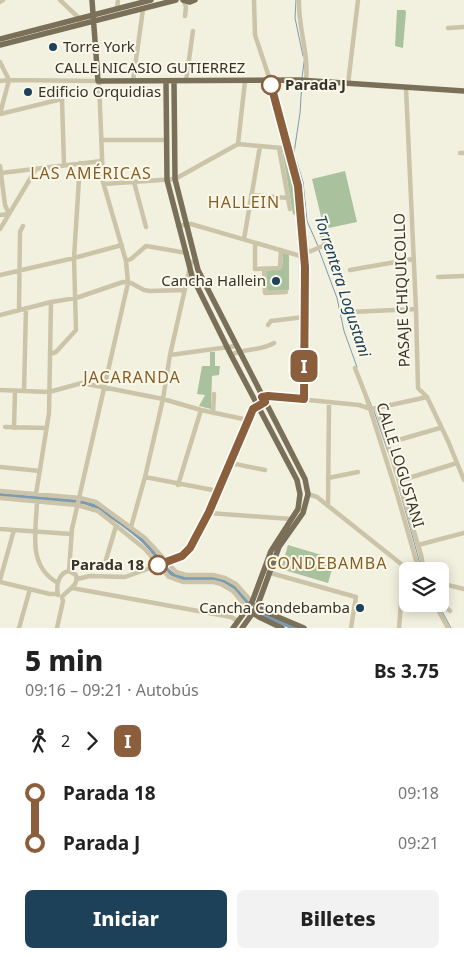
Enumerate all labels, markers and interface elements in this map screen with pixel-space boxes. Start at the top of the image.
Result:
place label: Torre York [63,36,135,56]
marker: Torre York [47,41,59,53]
street label: CALLE NICASIO GUTIERREZ [55,57,245,77]
place label: Parada J [285,74,346,94]
marker: Parada J [261,75,281,95]
place label: Edificio Orquidias [38,81,161,101]
marker: Edificio Orquidias [22,86,34,98]
district label: LAS AMÉRICAS [30,162,152,184]
district label: HALLEIN [208,191,280,213]
water label: Torrentera Logustani [310,212,377,361]
street label: PASAJE CHIQUICOLLO [388,213,414,367]
place label: Cancha Hallein [161,270,266,290]
marker: Cancha Hallein [270,275,282,287]
line badge: I [288,350,320,382]
text: I [300,354,308,378]
district label: JACARANDA [81,366,181,388]
street label: CALLE LOGUSTANI [372,400,429,530]
district label: CONDEBAMBA [267,552,387,574]
place label: Parada 18 [71,554,144,574]
marker: Parada 18 [148,555,168,575]
map controls [399,562,449,612]
button: layers [399,562,449,612]
place label: Cancha Condebamba [199,597,350,617]
marker: Cancha Condebamba [354,602,366,614]
text: 5 min [25,641,103,679]
text: Bs 3.75 [374,658,439,684]
text: 09:16 – 09:21 · Autobús [25,679,199,701]
icon: walk [25,727,53,755]
icon: forward [78,727,106,755]
text: I [124,729,131,753]
text: 2 [61,730,70,752]
text: Parada 18 [63,780,156,806]
text: 09:18 [398,782,439,804]
text: Parada J [63,830,140,856]
text: 09:21 [398,832,439,854]
button: Iniciar [25,890,227,948]
button: Billetes [237,890,439,948]

